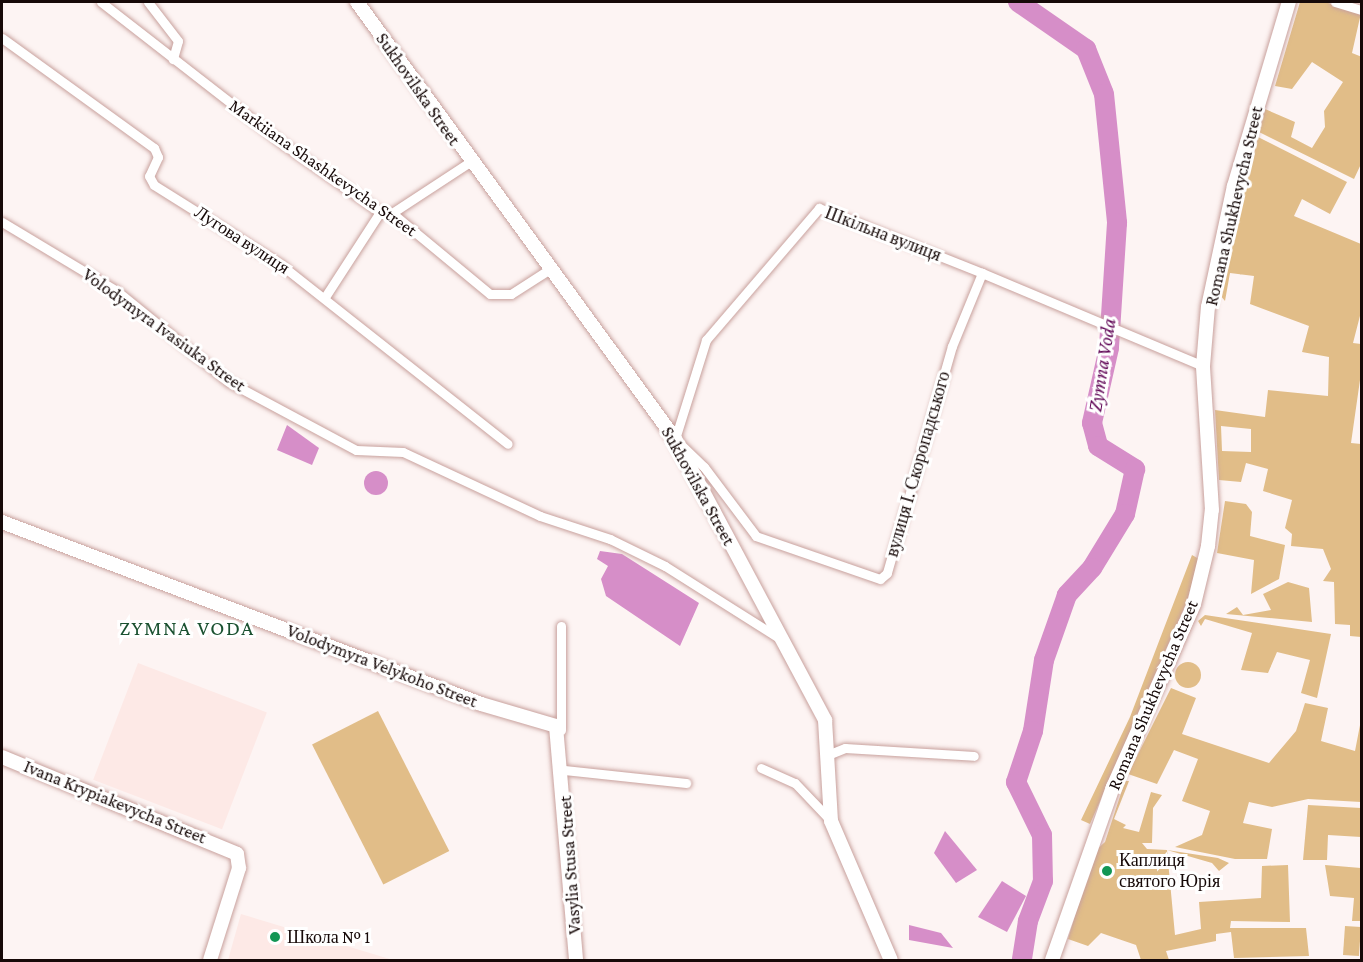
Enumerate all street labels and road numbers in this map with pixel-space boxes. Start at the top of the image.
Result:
street label: Sukhovilska Street [371,29,465,149]
street label: Markiiana Shashkevycha Street [225,95,421,241]
street label: Romana Shukhevycha Street [1201,104,1267,308]
street label: Лугова вулиця [190,201,294,279]
street label: Шкільна вулиця [822,202,944,266]
street label: Volodymyra Ivasiuka Street [78,264,250,396]
street label: вулиця І. Скоропадського [881,369,955,559]
street label: Sukhovilska Street [656,423,740,549]
street label: Romana Shukhevycha Street [1103,597,1203,793]
street label: Volodymyra Velykoho Street [284,620,480,712]
street label: Ivana Krypiakevycha Street [21,756,209,848]
street label: Vasylia Stusa Street [554,795,586,935]

